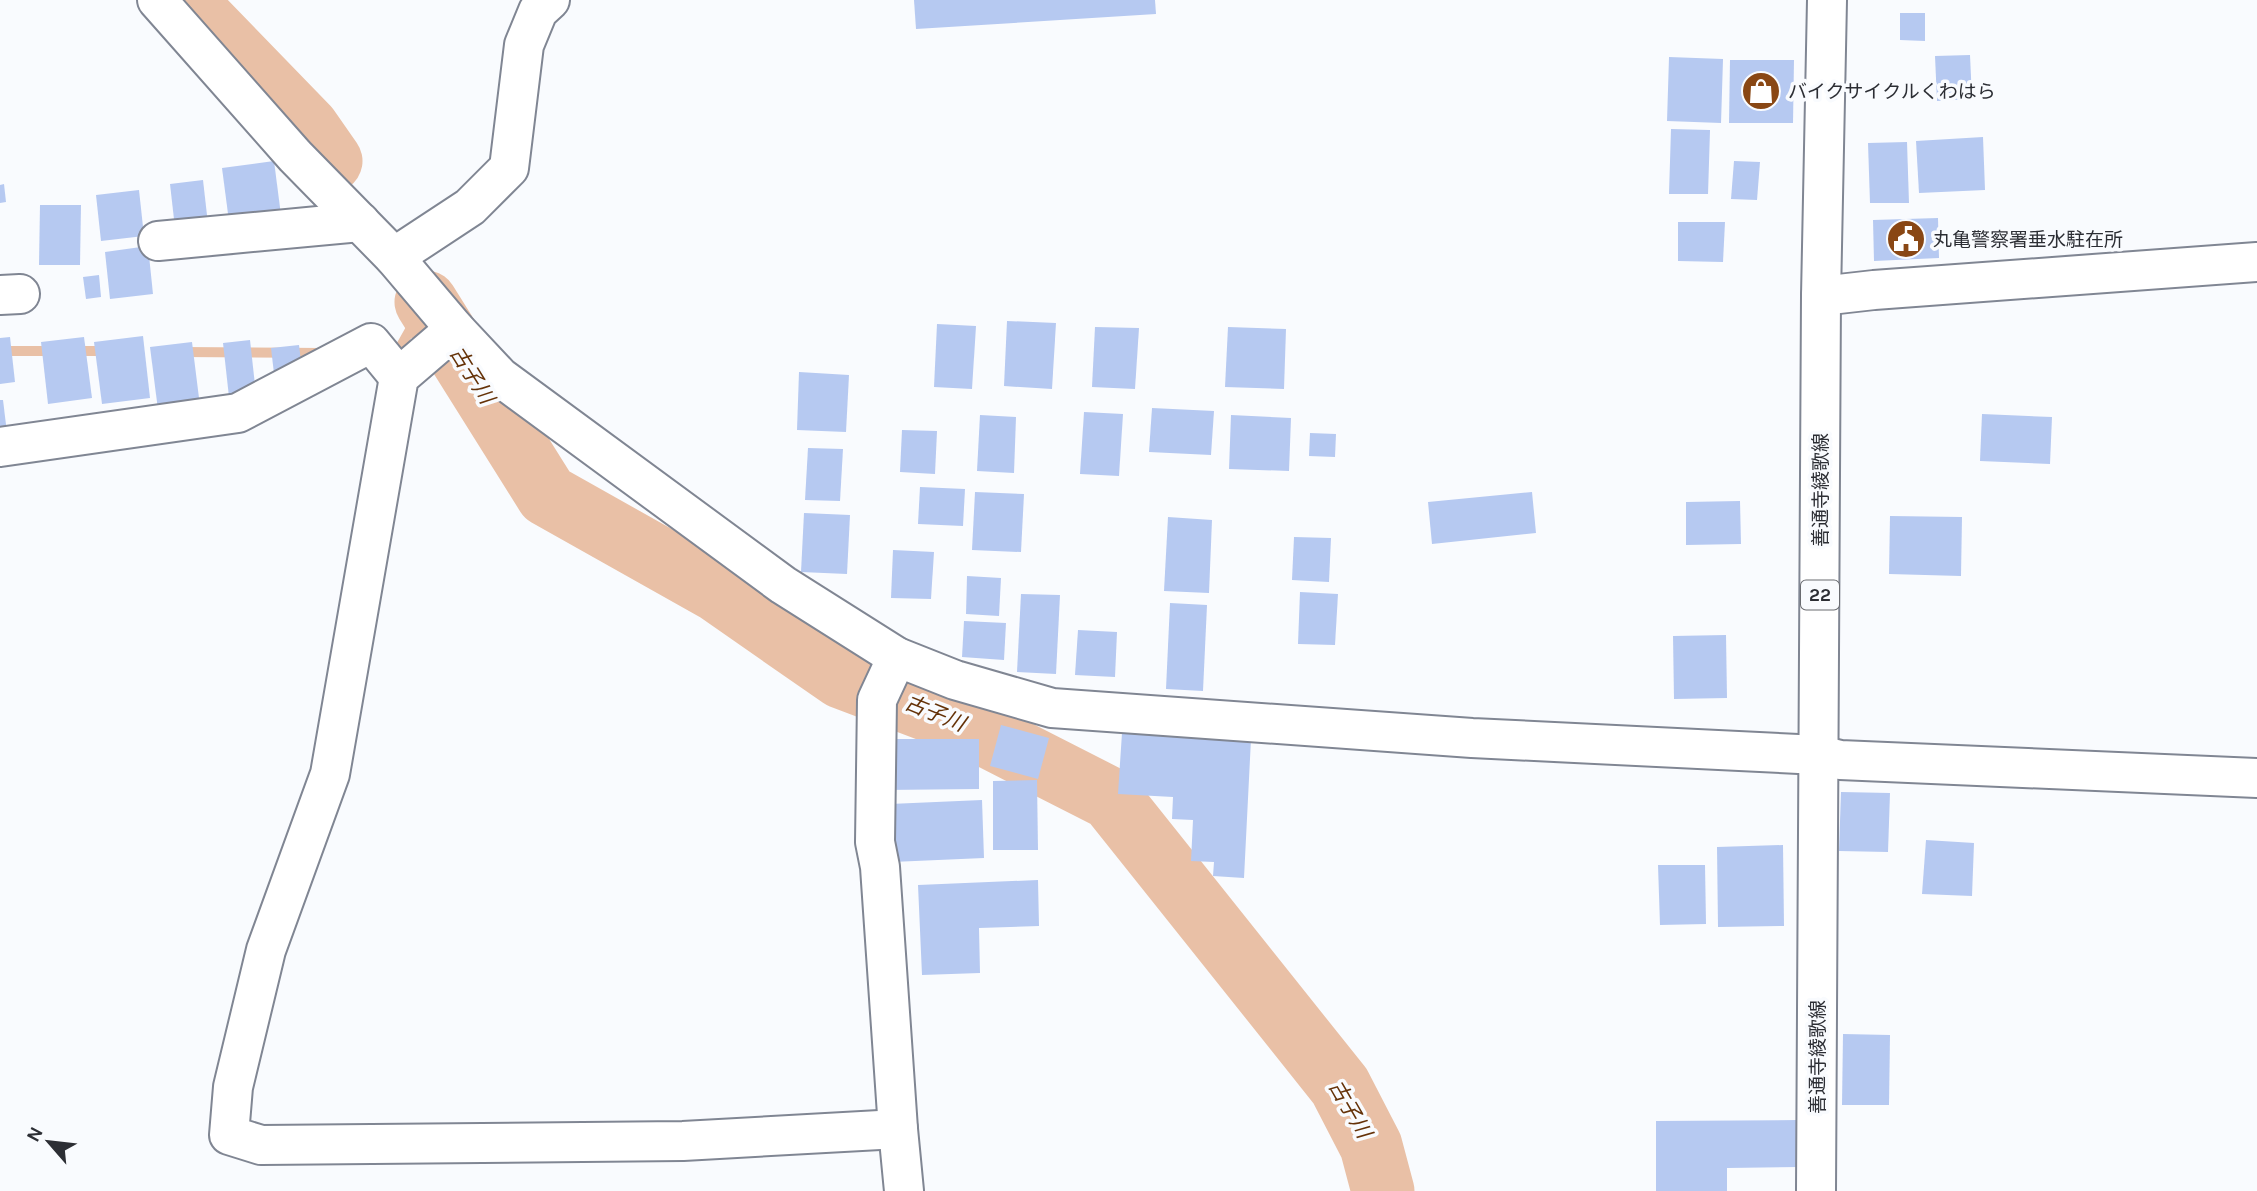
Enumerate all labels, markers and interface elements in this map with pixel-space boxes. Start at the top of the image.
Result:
shop icon: バイクサイクルくわはら [1740,70,1782,112]
place label: バイクサイクルくわはら [1788,81,1996,103]
public building icon: 丸亀警察署垂水駐在所 [1885,218,1927,260]
place label: 丸亀警察署垂水駐在所 [1933,229,2123,251]
water label: 古子川 [445,342,500,410]
street label: 善通寺綾歌線 [1810,433,1832,547]
road number: 22 [1801,580,1839,610]
water label: 古子川 [901,690,971,737]
street label: 善通寺綾歌線 [1807,1000,1829,1114]
water label: 古子川 [1324,1076,1377,1144]
north arrow [14,1107,84,1177]
text: N [22,1123,48,1146]

